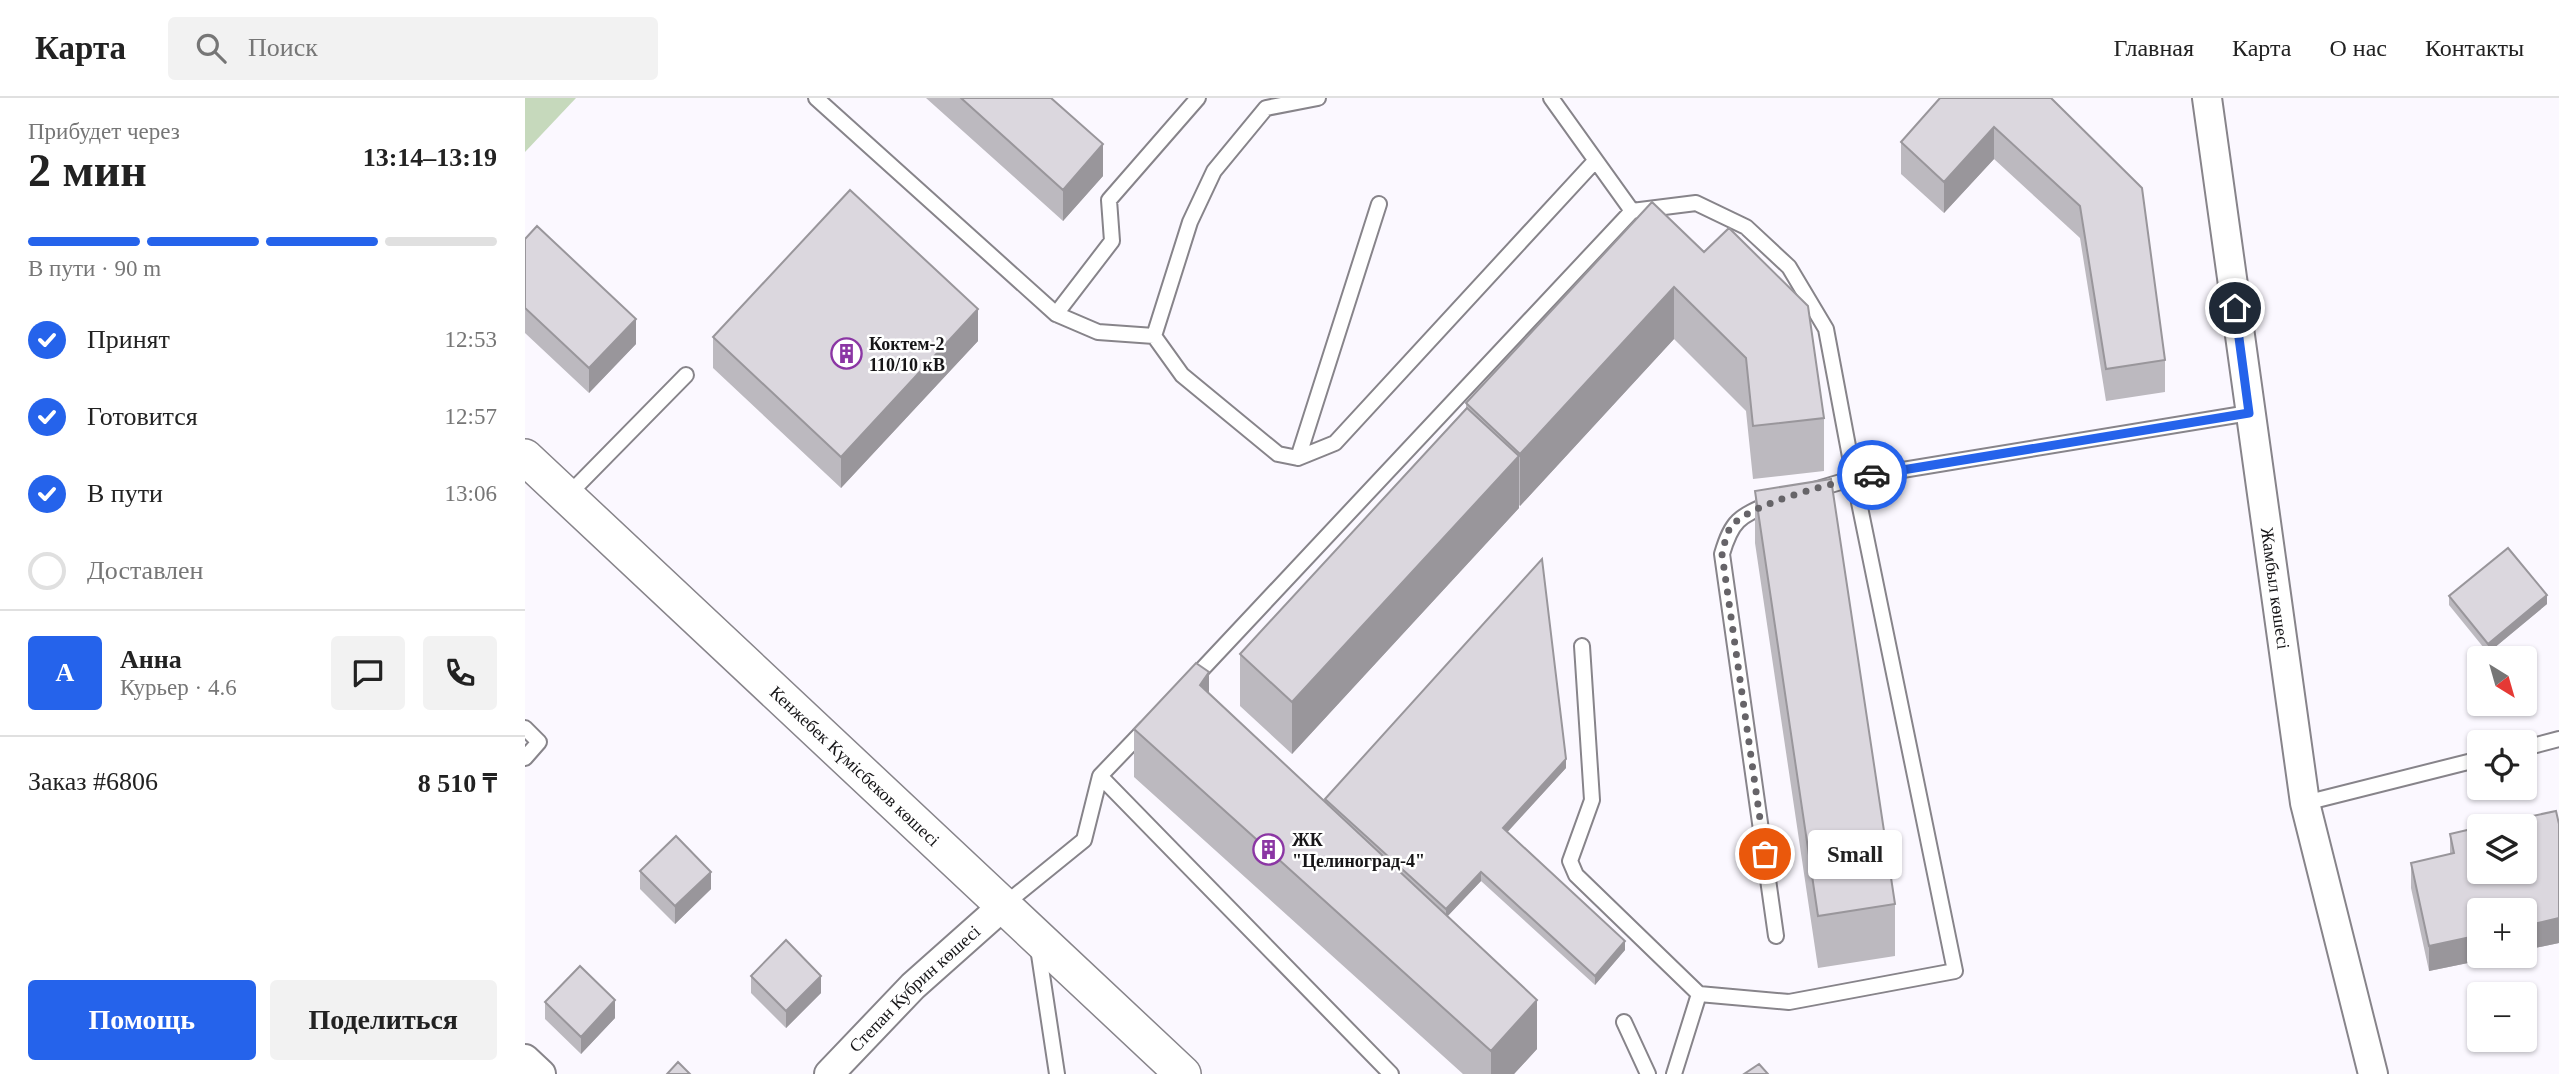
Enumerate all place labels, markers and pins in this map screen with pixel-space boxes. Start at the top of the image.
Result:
pin [2205,278,2265,338]
place label: Коктем-2 110/10 кВ [869,334,945,375]
building icon: Коктем-2 110/10 кВ [829,337,863,371]
pin [1735,824,1795,884]
place label: ЖК "Целиноград-4" [1292,830,1425,871]
callout: Small [1807,830,1901,878]
building icon: ЖК "Целиноград-4" [1252,833,1286,867]

